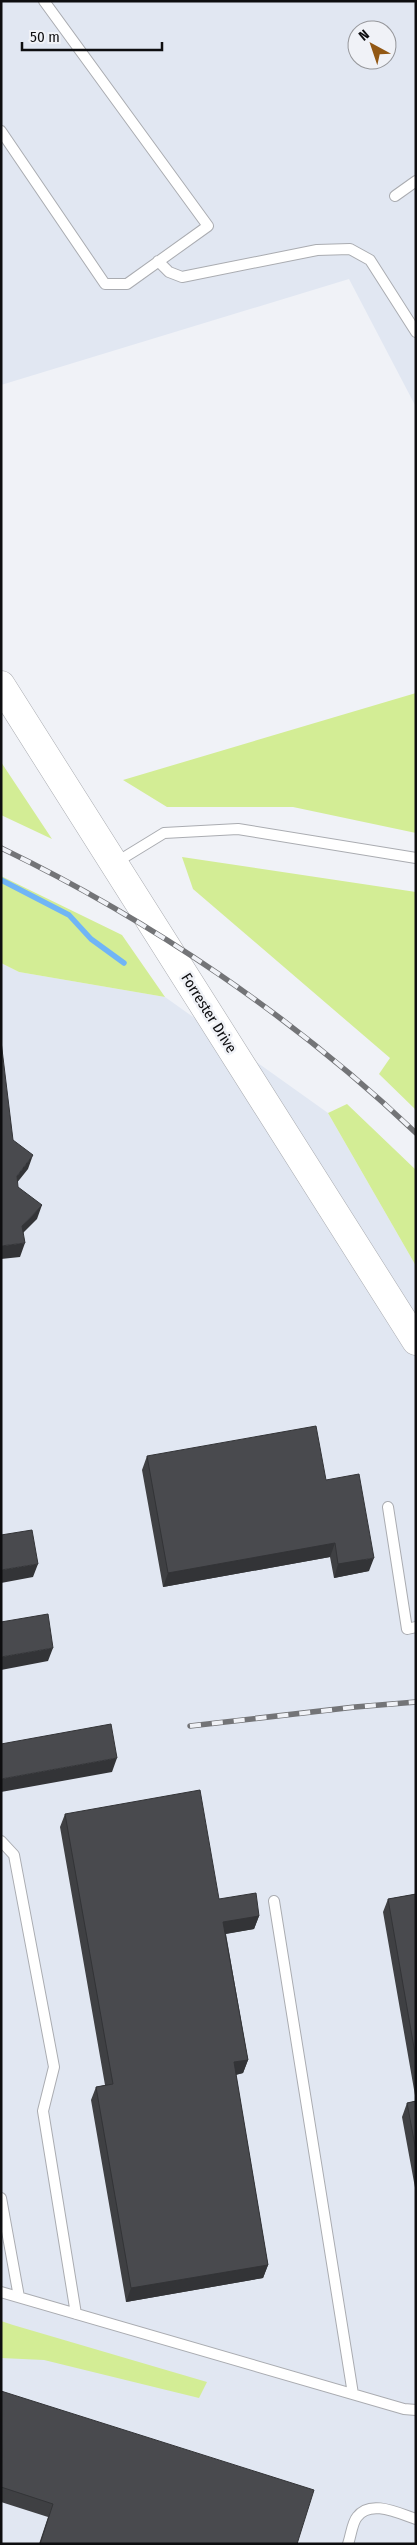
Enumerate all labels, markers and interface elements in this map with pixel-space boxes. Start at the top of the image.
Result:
scale bar [22,20,162,52]
north arrow [347,20,397,70]
text: N [355,26,373,45]
text: 50 m [30,28,60,46]
street label: Forrester Drive [177,970,241,1056]

